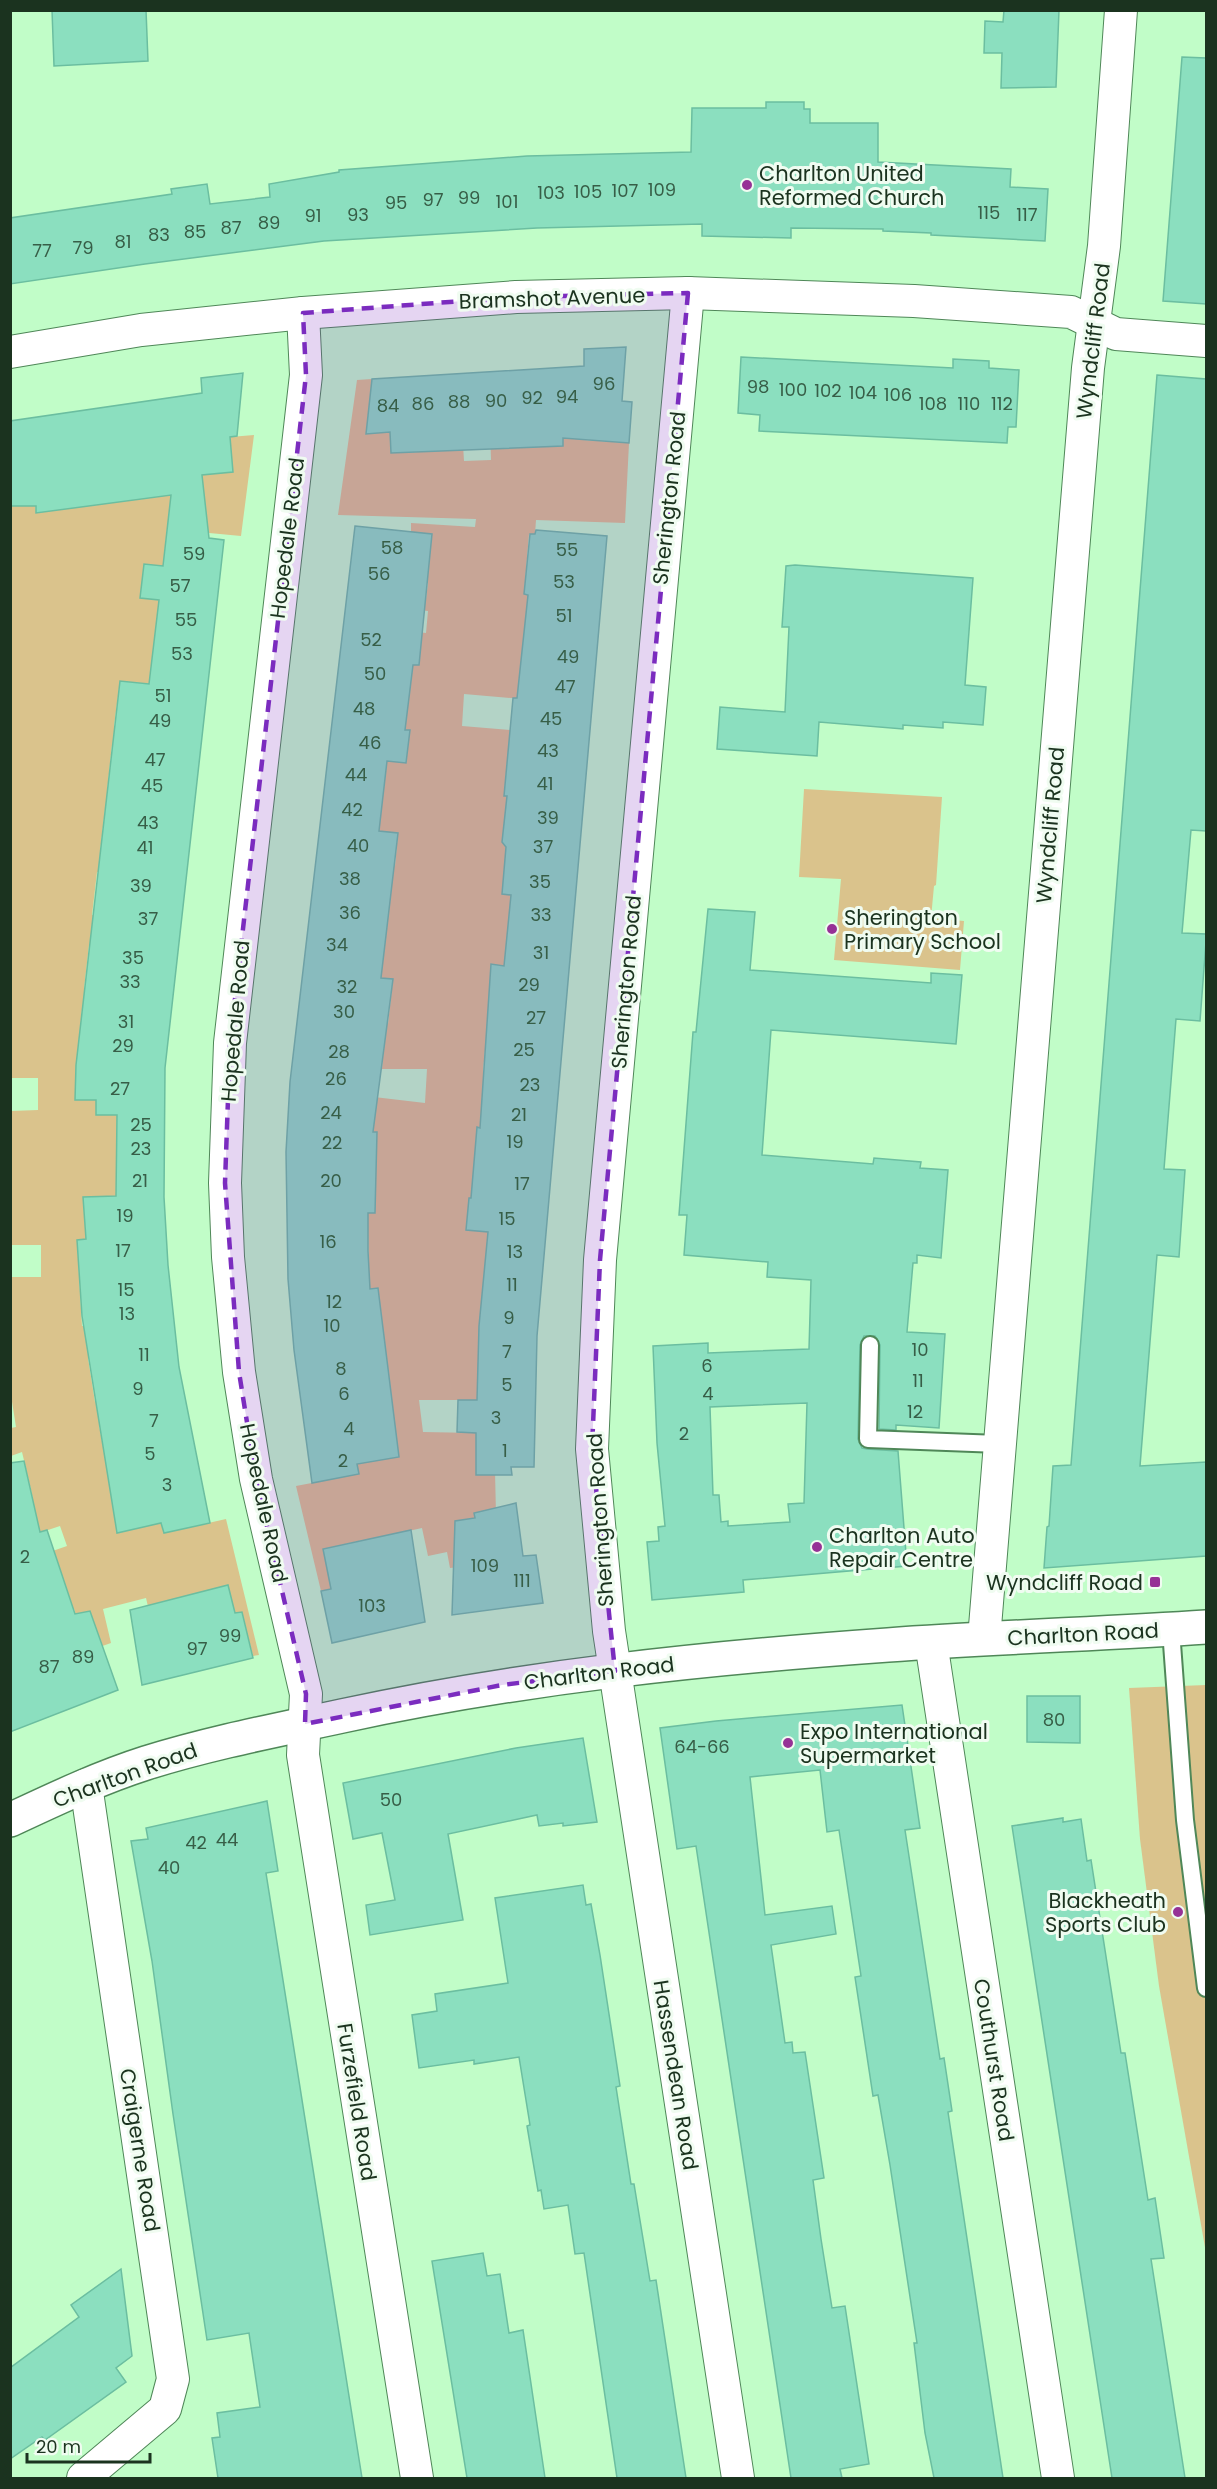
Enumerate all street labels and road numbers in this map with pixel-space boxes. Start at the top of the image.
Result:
street label: Wyndcliff Road [1069,261,1117,421]
street label: Bramshot Avenue [458,280,646,316]
street label: Sherington Road [645,410,693,586]
street label: Hopedale Road [263,456,311,620]
street label: Wyndcliff Road [1029,746,1071,904]
street label: Sherington Road [604,894,648,1070]
street label: Hopedale Road [213,939,257,1103]
street label: Hopedale Road [233,1421,295,1585]
street label: Sherington Road [579,1432,621,1608]
street label: Charlton Road [1007,1616,1159,1652]
street label: Charlton Road [522,1649,676,1697]
street label: Charlton Road [49,1735,201,1815]
street label: Couthurst Road [967,1977,1021,2143]
street label: Hassendean Road [647,1978,705,2172]
street label: Furzefield Road [330,2021,384,2183]
street label: Craigerne Road [113,2066,167,2234]

